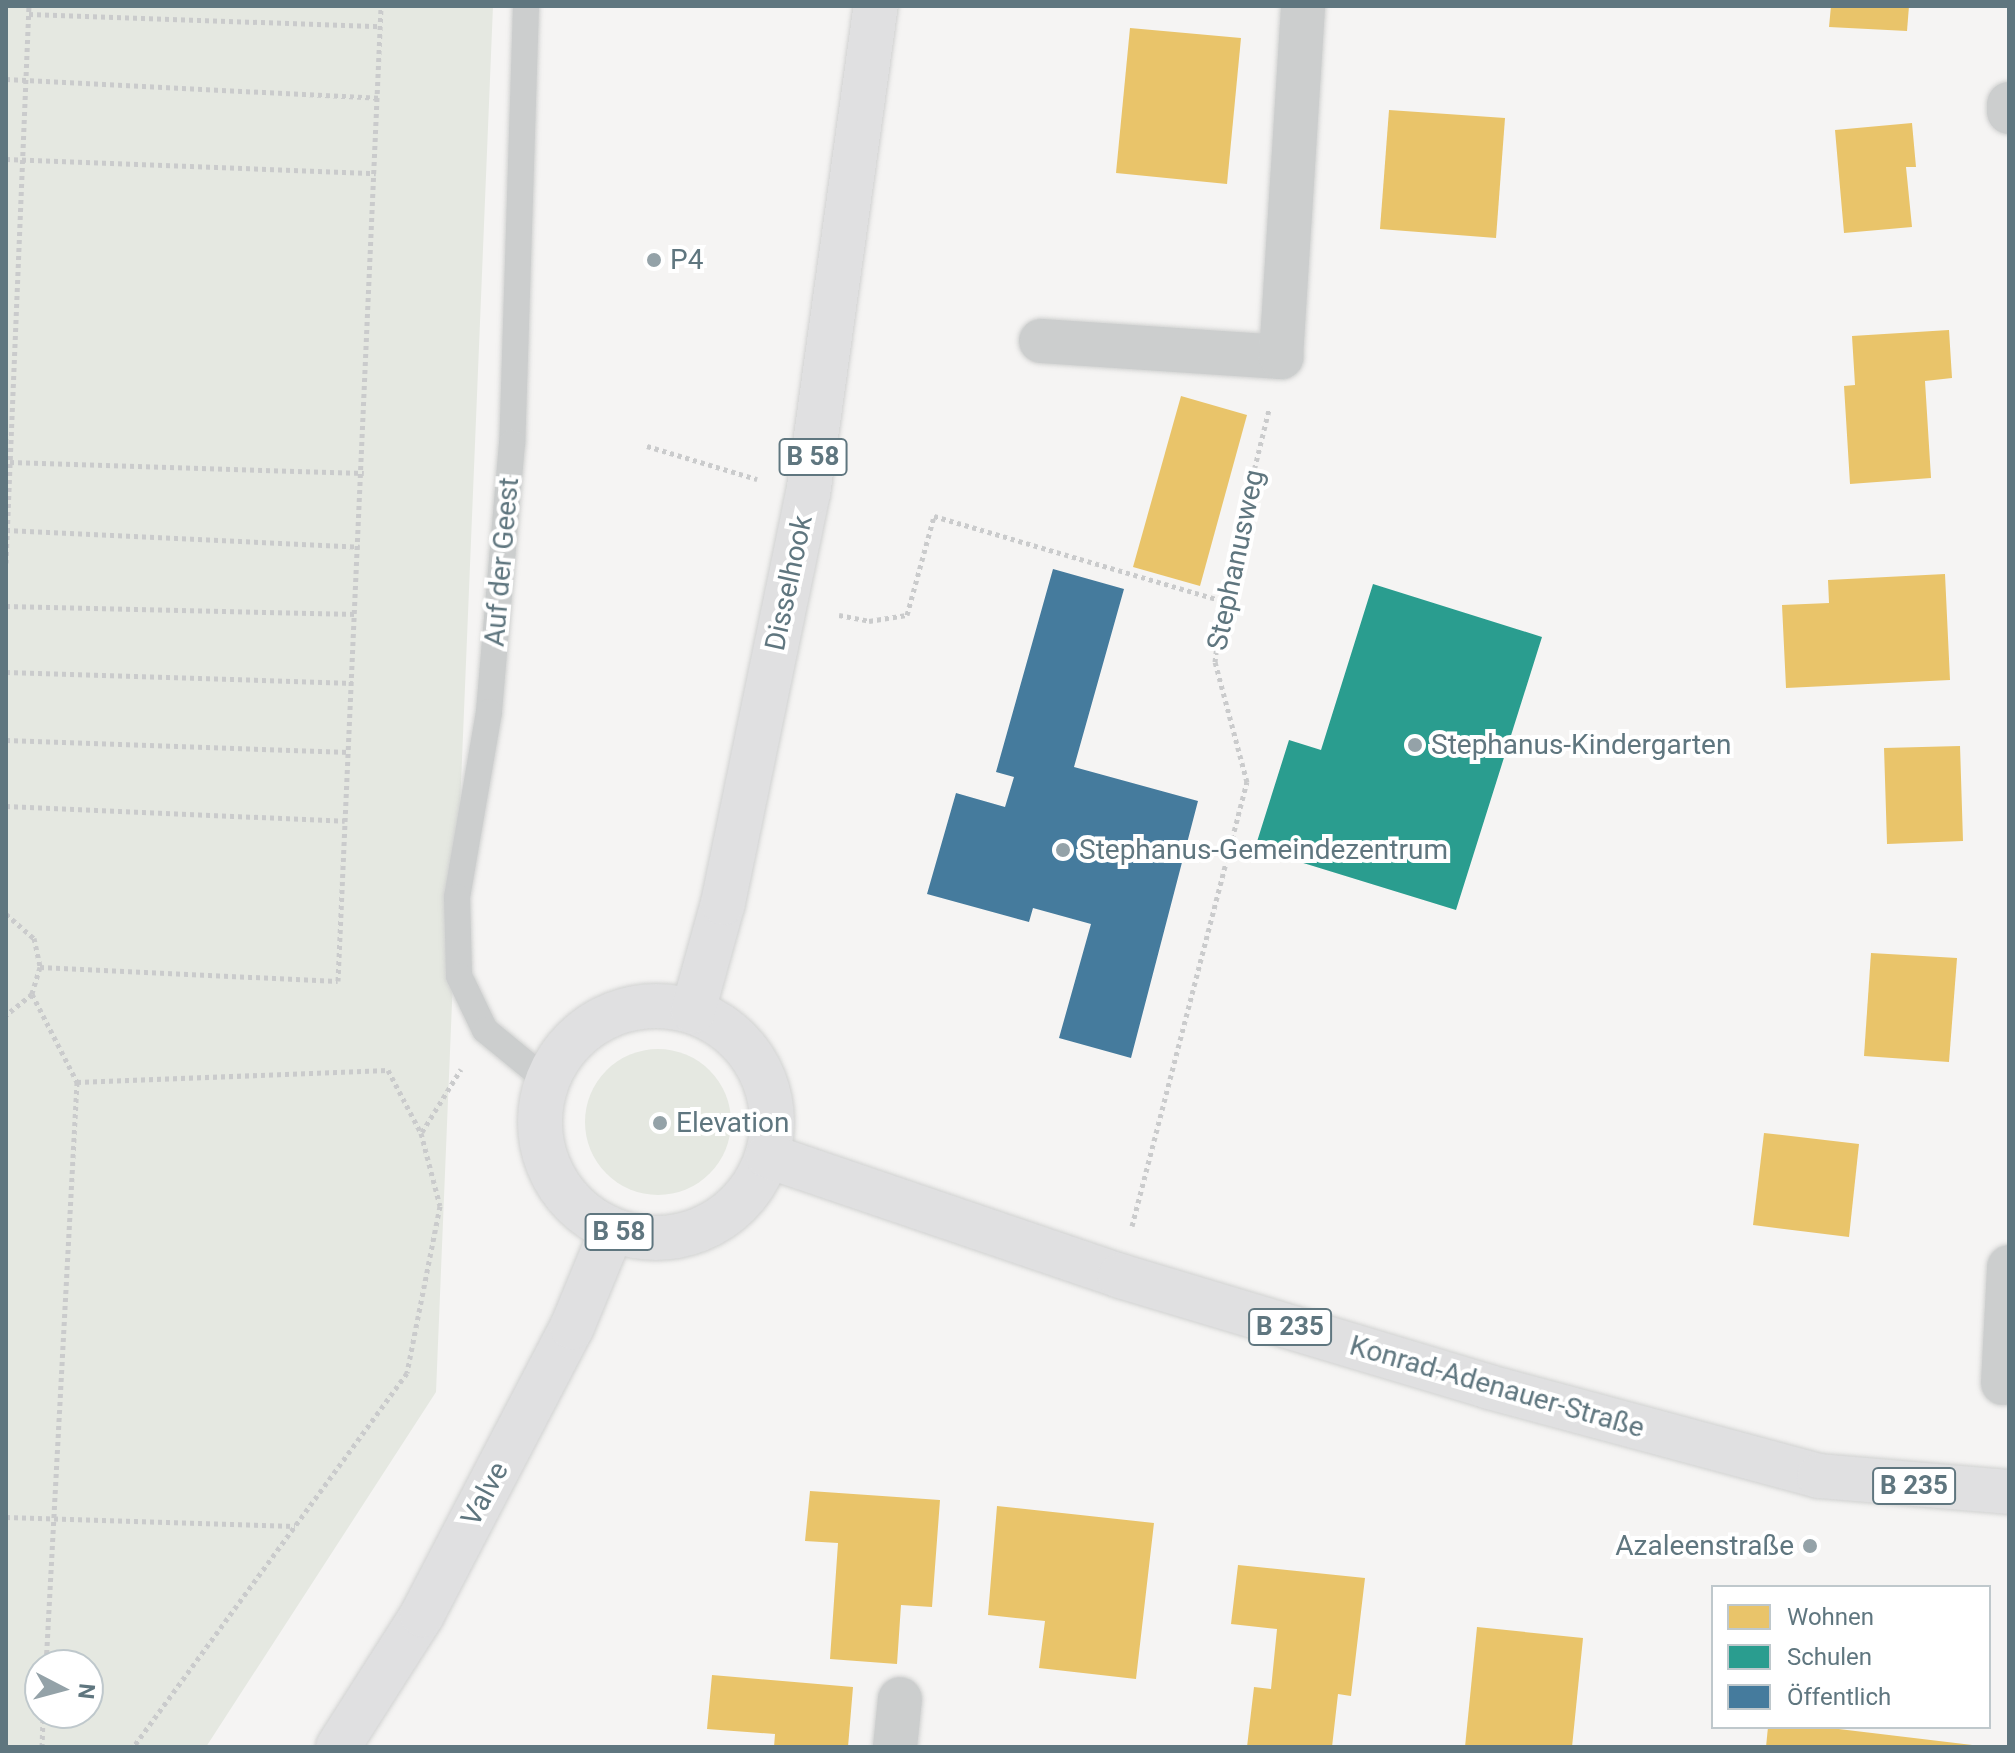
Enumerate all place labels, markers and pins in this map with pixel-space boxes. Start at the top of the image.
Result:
place label: P4 [670,243,703,277]
marker: P4 [645,251,663,269]
place label: Stephanus-Kindergarten [1431,728,1731,762]
marker: Stephanus-Kindergarten [1406,736,1424,754]
place label: Stephanus-Gemeindezentrum [1079,833,1448,867]
marker: Stephanus-Gemeindezentrum [1054,841,1072,859]
place label: Elevation [676,1106,789,1140]
marker: Elevation [651,1114,669,1132]
place label: Azaleenstraße [1615,1529,1794,1563]
marker: Azaleenstraße [1801,1537,1819,1555]

